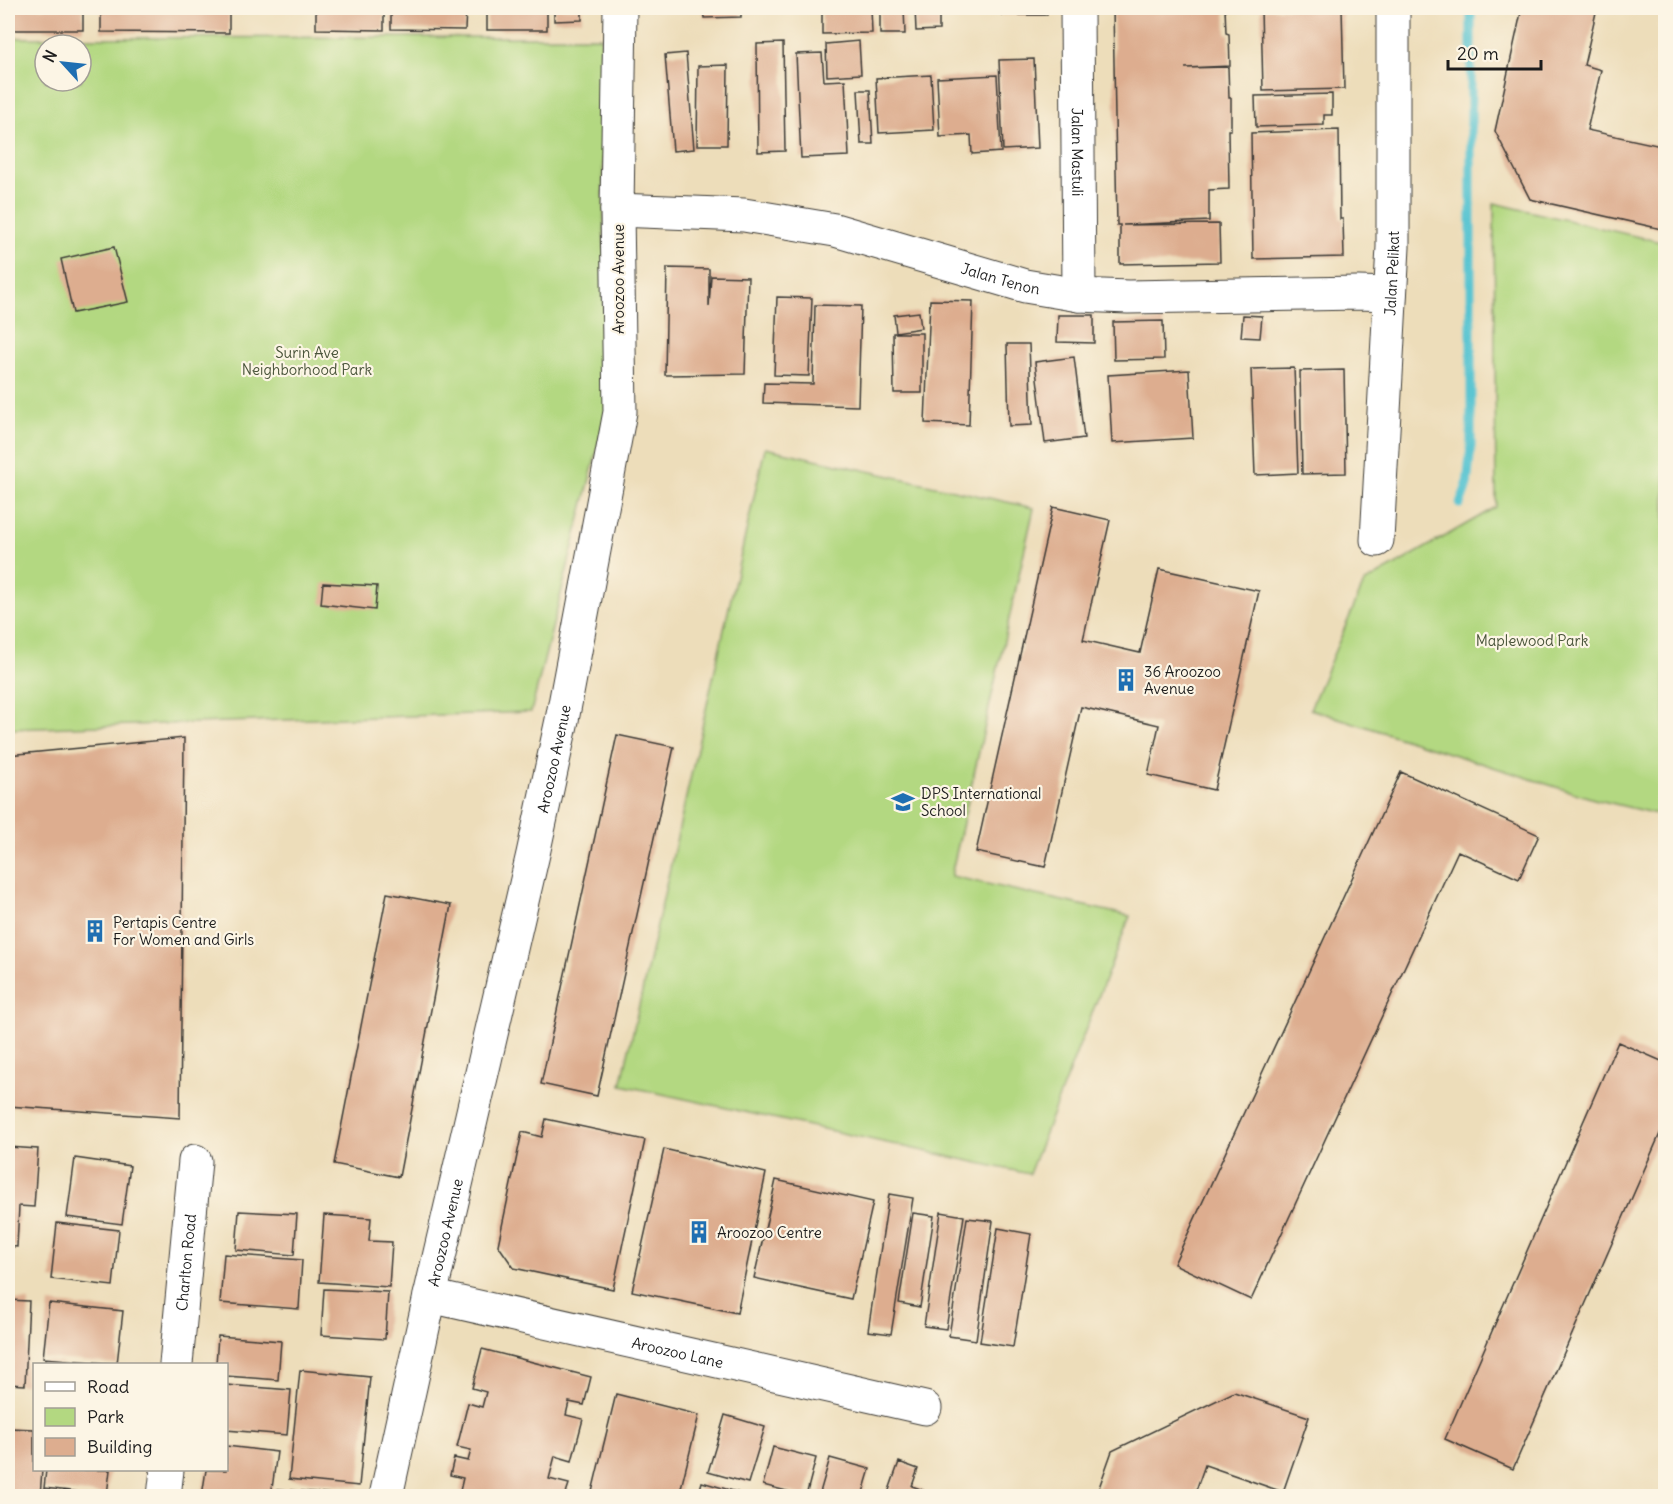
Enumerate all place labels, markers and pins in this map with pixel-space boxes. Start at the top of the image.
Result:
place label: 36 Aroozoo Avenue [1144,662,1221,698]
building icon: 36 Aroozoo Avenue [1113,667,1139,693]
place label: DPS International School [921,784,1041,820]
school or university icon: DPS International School [890,789,916,815]
place label: Pertapis Centre For Women and Girls [113,913,254,949]
building icon: Pertapis Centre For Women and Girls [82,918,108,944]
building icon: Aroozoo Centre [686,1219,712,1245]
place label: Aroozoo Centre [717,1223,822,1242]

